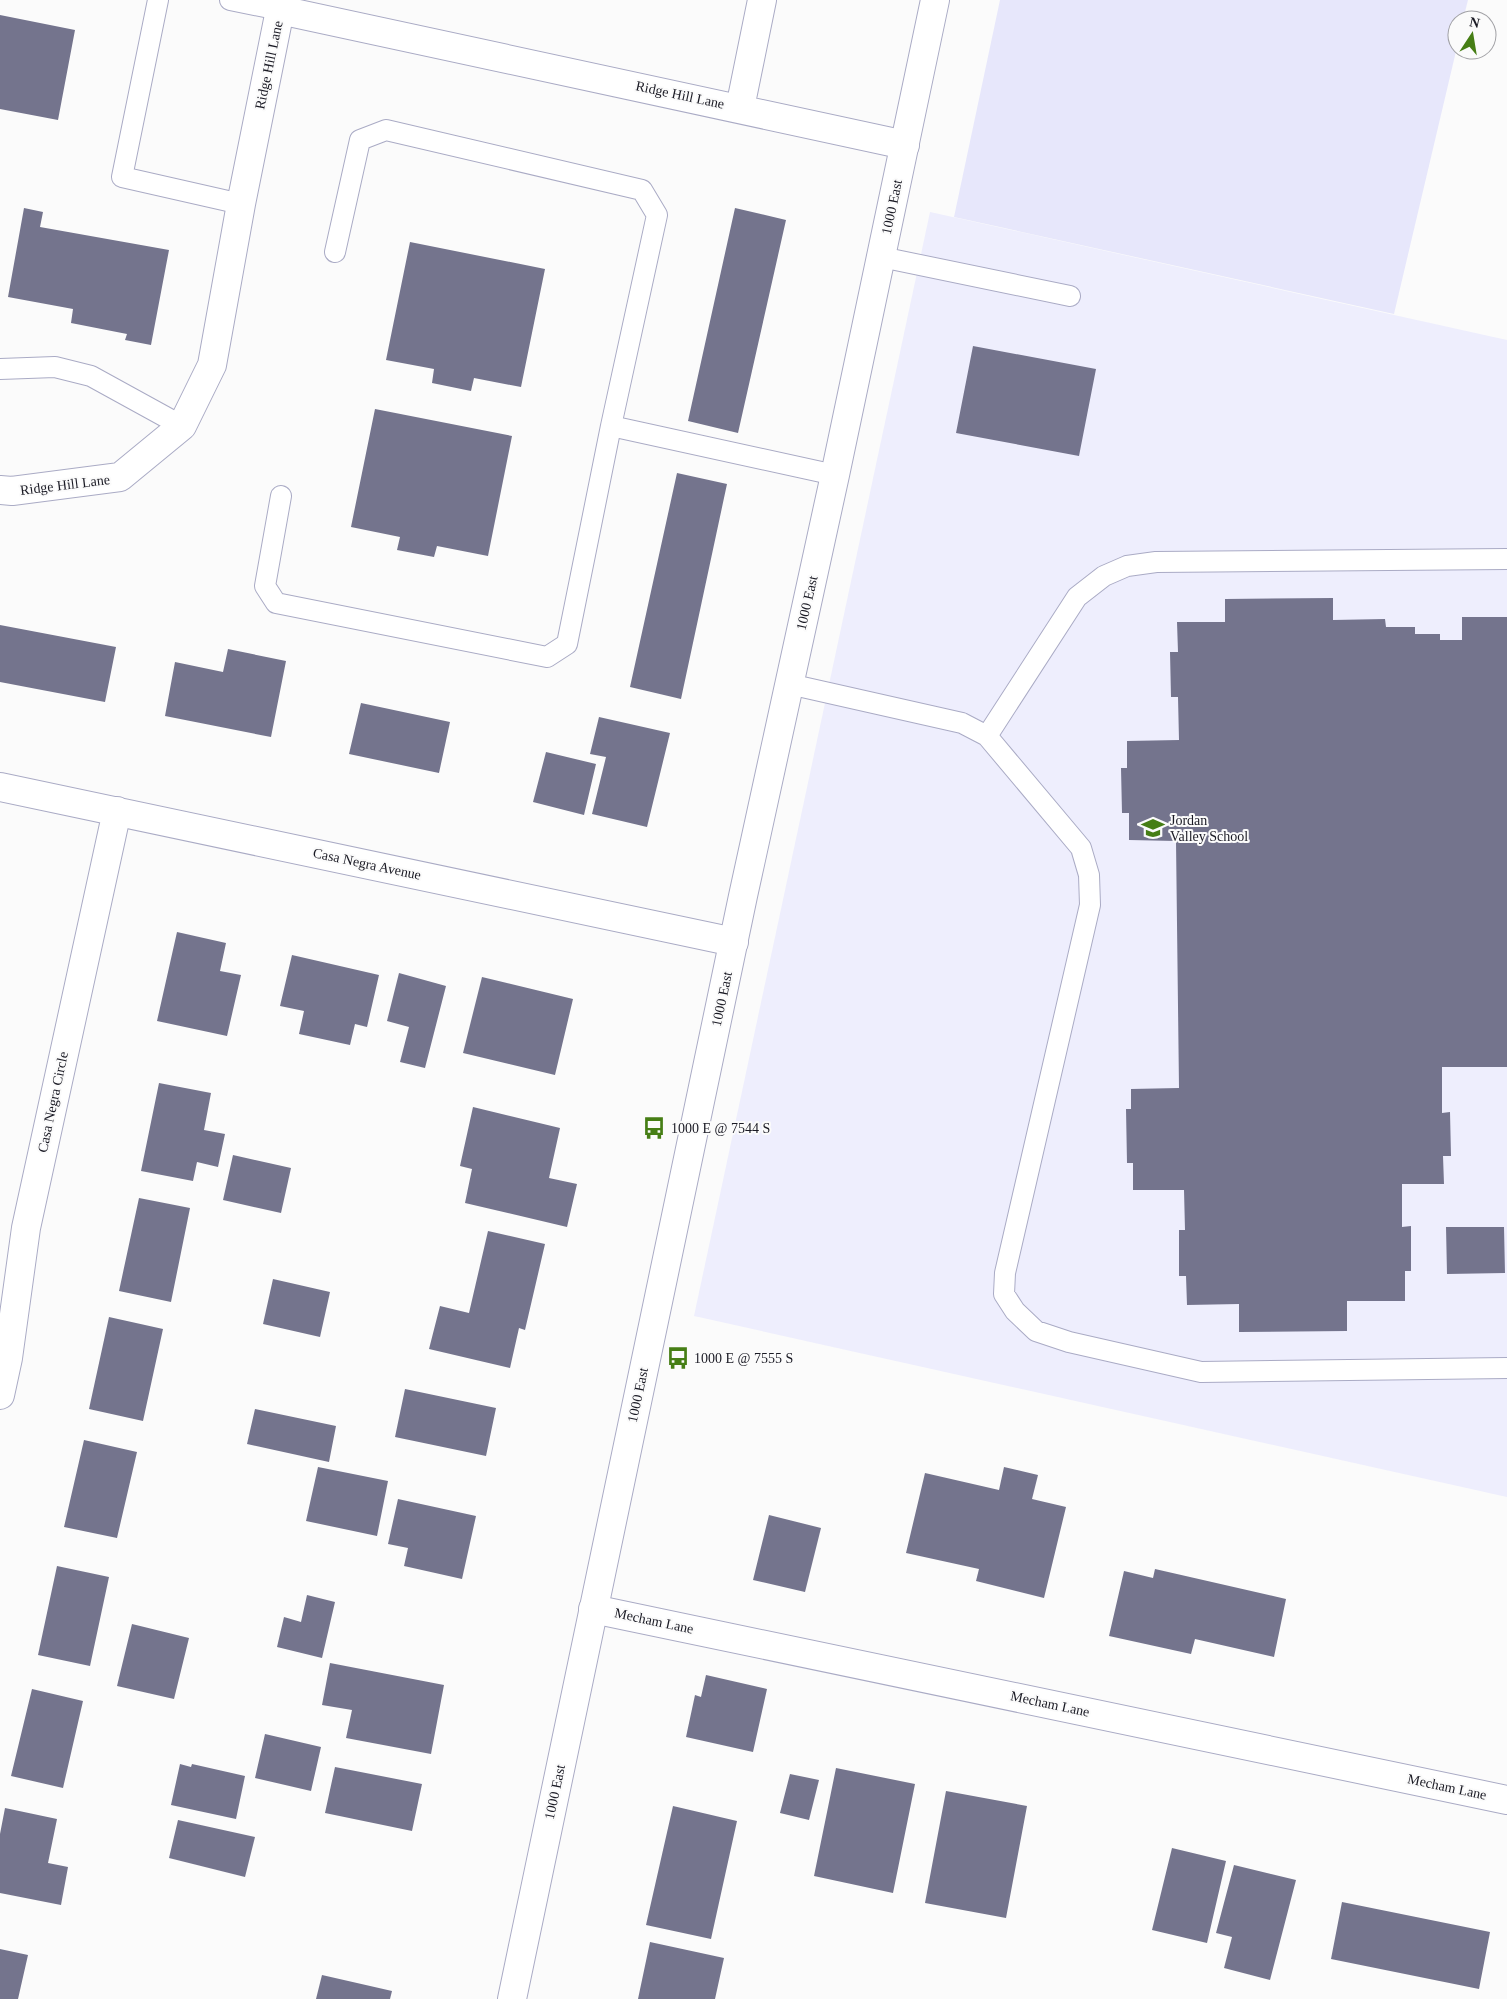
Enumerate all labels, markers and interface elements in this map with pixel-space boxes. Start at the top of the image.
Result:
north arrow [1447,10,1497,60]
text: N [1468,14,1481,31]
street label: Ridge Hill Lane [252,19,286,111]
street label: Ridge Hill Lane [634,78,726,112]
street label: 1000 East [879,178,905,236]
street label: Ridge Hill Lane [19,472,111,498]
street label: 1000 East [793,574,821,632]
place label: Jordan Valley School [1170,813,1248,844]
school or university icon: Jordan Valley School [1140,815,1166,841]
street label: Casa Negra Avenue [312,845,422,883]
street label: 1000 East [709,970,735,1028]
street label: Casa Negra Circle [35,1050,71,1154]
bus stop icon: 1000 E @ 7544 S [641,1115,667,1141]
place label: 1000 E @ 7544 S [671,1121,770,1136]
bus stop icon: 1000 E @ 7555 S [665,1345,691,1371]
place label: 1000 E @ 7555 S [694,1351,793,1366]
street label: 1000 East [625,1366,651,1424]
street label: Mecham Lane [613,1605,695,1637]
street label: Mecham Lane [1009,1688,1091,1720]
street label: 1000 East [542,1763,568,1821]
street label: Mecham Lane [1406,1771,1488,1803]

